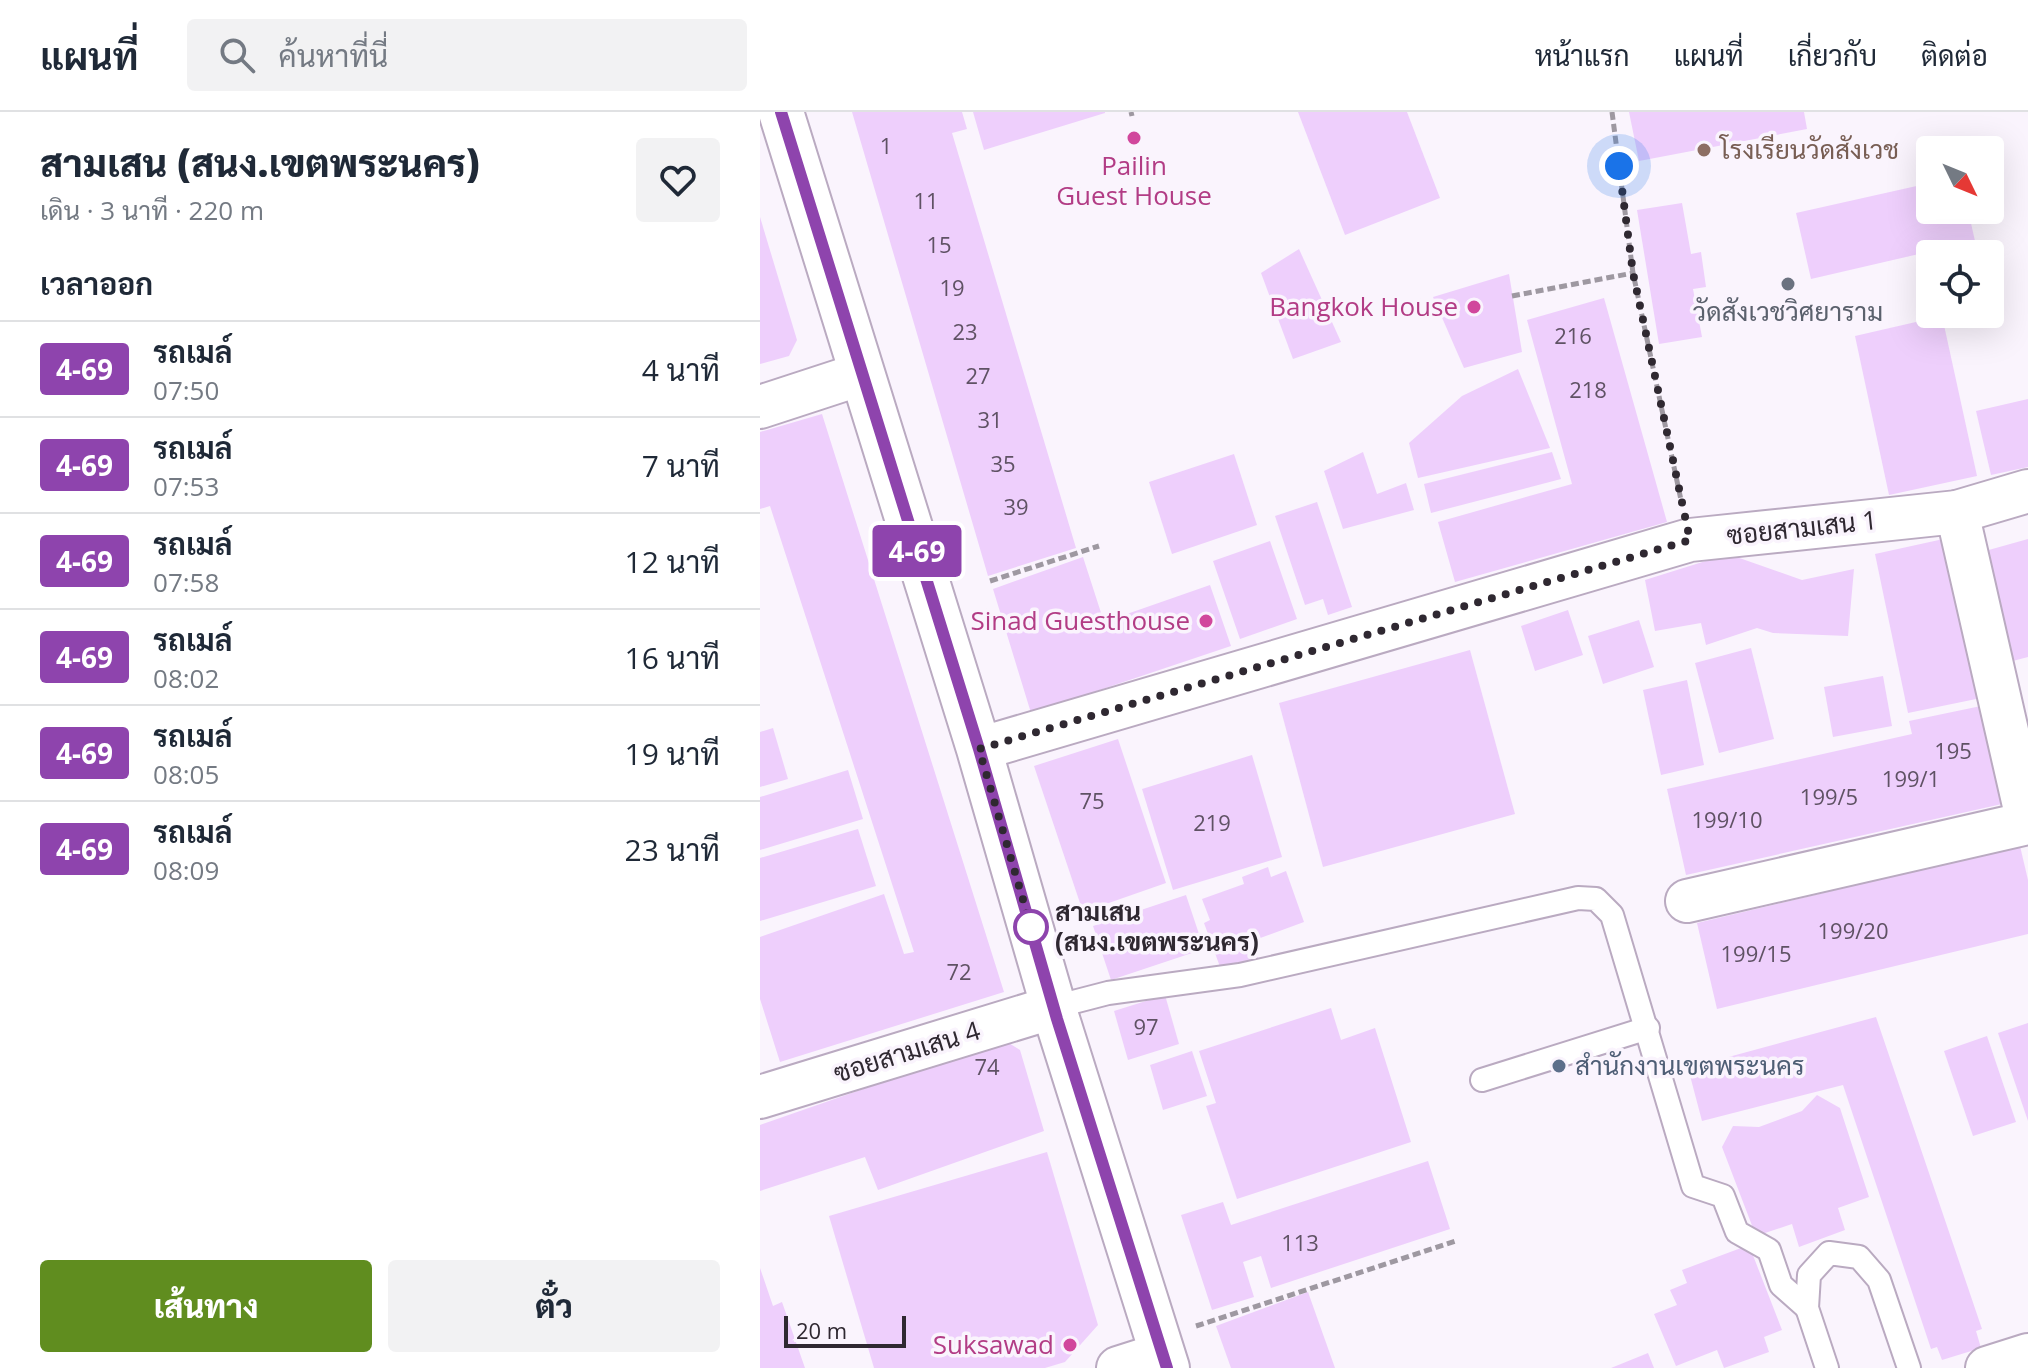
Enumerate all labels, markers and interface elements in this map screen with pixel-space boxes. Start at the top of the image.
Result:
search box [187,19,747,91]
text: แผนที่ [40,29,139,81]
icon: search [215,33,259,77]
text: ค้นหาที่นี่ [279,35,388,76]
text: หน้าแรก [1535,36,1630,74]
text: แผนที่ [1674,36,1744,74]
text: เกี่ยวกับ [1788,36,1877,74]
text: ติดต่อ [1921,36,1988,74]
marker: Pailin Guest House [1125,129,1143,147]
house number: 1 [880,130,892,160]
place label: โรงเรียนวัดสังเวช [1718,131,1899,167]
text: สามเสน (สนง.เขตพระนคร) [40,136,480,188]
north arrow [1916,136,2004,224]
map controls [1916,136,2004,328]
button: heart [636,138,720,222]
marker: โรงเรียนวัดสังเวช [1695,141,1713,159]
your location [1599,146,1639,186]
place label: Pailin Guest House [1056,147,1212,213]
house number: 11 [913,185,939,215]
text: เดิน · 3 นาที · 220 m [40,192,264,228]
house number: 15 [926,229,952,259]
button: locate [1916,240,2004,328]
text: เวลาออก [40,263,153,304]
house number: 19 [939,272,965,302]
marker: วัดสังเวชวิศยาราม [1779,275,1797,293]
place label: Bangkok House [1269,288,1458,324]
place label: วัดสังเวชวิศยาราม [1693,293,1883,329]
marker: Bangkok House [1465,298,1483,316]
house number: 23 [952,316,978,346]
house number: 216 [1554,320,1592,350]
text: รถเมล์ [153,331,233,372]
text: 4 นาที [642,349,720,390]
text: 4-69 [56,350,113,388]
house number: 27 [965,360,991,390]
text: 07:50 [153,372,219,408]
house number: 218 [1569,374,1607,404]
house number: 31 [977,404,1003,434]
text: รถเมล์ [153,427,233,468]
text: 7 นาที [642,445,720,486]
text: 4-69 [56,446,113,484]
house number: 35 [990,448,1016,478]
text: 07:53 [153,468,219,504]
house number: 39 [1003,491,1029,521]
street label: ซอยสามเสน 1 [1725,501,1879,553]
text: รถเมล์ [153,523,233,564]
line badge: 4-69 [861,525,973,577]
text: 4-69 [888,532,946,570]
text: 12 นาที [625,541,720,582]
text: 4-69 [56,542,113,580]
text: 07:58 [153,564,219,600]
place label: Sinad Guesthouse [970,602,1190,638]
marker: Sinad Guesthouse [1197,612,1215,630]
text: รถเมล์ [153,619,233,660]
text: 16 นาที [625,637,720,678]
text: 4-69 [56,638,113,676]
text: 08:02 [153,660,219,696]
text: รถเมล์ [153,715,233,756]
text: 19 นาที [625,733,720,774]
text: 4-69 [56,734,113,772]
house number: 195 [1934,735,1972,765]
text: 08:05 [153,756,219,792]
house number: 199/1 [1882,763,1940,793]
house number: 199/5 [1800,781,1858,811]
house number: 75 [1079,785,1105,815]
house number: 199/10 [1692,804,1762,834]
house number: 219 [1193,807,1231,837]
text: รถเมล์ [153,811,233,852]
text: 23 นาที [625,829,720,870]
text: 4-69 [56,830,113,868]
text: 08:09 [153,852,219,888]
place label: สามเสน (สนง.เขตพระนคร) [1055,893,1259,959]
marker: สามเสน (สนง.เขตพระนคร) [1014,910,1048,944]
house number: 199/20 [1818,915,1888,945]
house number: 199/15 [1721,938,1791,968]
house number: 72 [946,956,972,986]
house number: 97 [1133,1011,1159,1041]
street label: ซอยสามเสน 4 [829,1012,984,1090]
place label: สำนักงานเขตพระนคร [1575,1047,1805,1083]
house number: 74 [974,1051,1000,1081]
marker: สำนักงานเขตพระนคร [1550,1057,1568,1075]
house number: 113 [1281,1227,1319,1257]
button: เส้นทาง [40,1260,372,1352]
button: ตั๋ว [388,1260,720,1352]
scale bar [784,1312,906,1348]
text: 20 m [796,1315,847,1345]
place label: Suksawad [933,1326,1054,1362]
marker: Suksawad [1061,1336,1079,1354]

